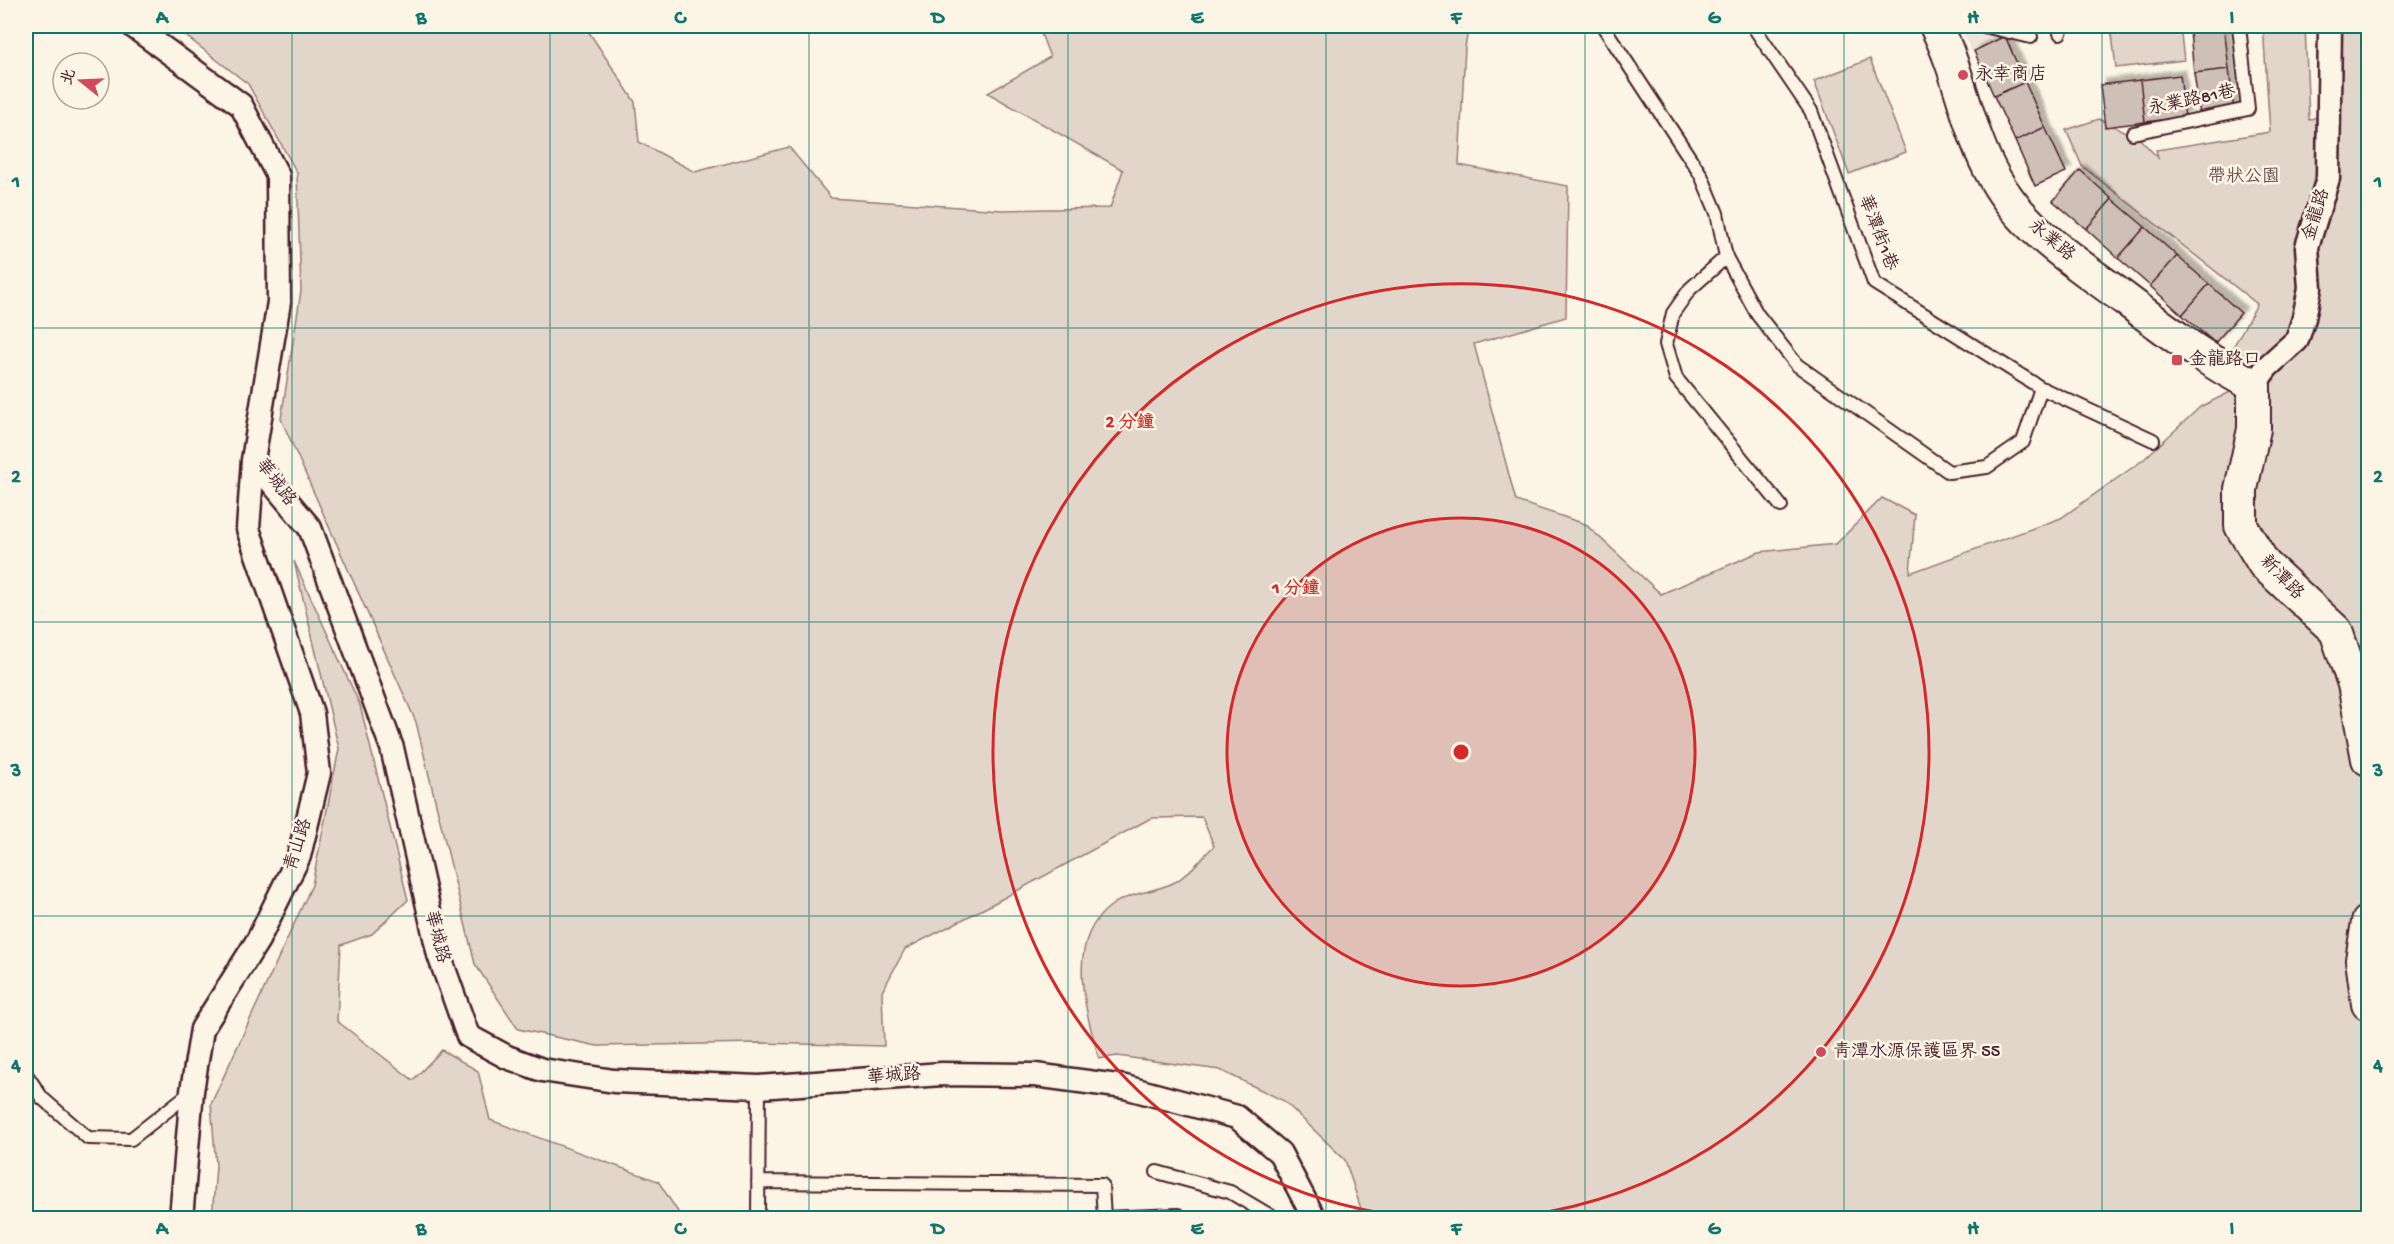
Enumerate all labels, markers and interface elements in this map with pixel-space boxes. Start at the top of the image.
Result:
text: A [155,8,170,31]
text: B [415,8,427,31]
text: C [674,8,688,31]
text: D [929,8,945,31]
text: E [1191,8,1205,31]
text: F [1450,8,1463,31]
text: G [1708,8,1722,31]
text: H [1967,8,1979,31]
text: I [2230,8,2235,31]
north arrow [51,51,111,111]
place label: 永幸商店 [1975,64,2047,86]
text: 北 [58,67,82,88]
marker: 永幸商店 [1956,68,1970,82]
street label: 永業路81巷 [2146,80,2238,121]
park label: 帶狀公園 [2208,166,2280,188]
text: 1 [11,172,20,195]
text: 1 [2373,172,2382,195]
street label: 金龍路 [2298,186,2335,244]
street label: 華潭街1巷 [1853,192,1902,274]
street label: 永業路 [2024,215,2079,266]
place label: 金龍路口 [2189,349,2261,371]
marker: 金龍路口 [2170,353,2184,367]
text: 2 分鐘 [1105,412,1155,434]
street label: 華城路 [250,455,300,511]
text: 2 [11,467,21,490]
text: 2 [2373,467,2383,490]
street label: 新潭路 [2255,551,2308,605]
text: 1 分鐘 [1271,578,1320,600]
centre of rings [1451,742,1471,762]
text: 3 [10,761,21,784]
text: 3 [2372,761,2383,784]
street label: 青山路 [280,816,317,874]
street label: 華城路 [419,908,454,966]
place label: 青潭水源保護區界 55 [1833,1041,2000,1063]
marker: 青潭水源保護區界 55 [1814,1045,1828,1059]
text: 4 [10,1056,21,1079]
text: 4 [2372,1056,2383,1079]
street label: 華城路 [866,1064,922,1089]
text: A [155,1219,170,1242]
text: B [415,1219,427,1242]
text: C [674,1219,688,1242]
text: D [929,1219,945,1242]
text: E [1191,1219,1205,1242]
text: F [1450,1219,1463,1242]
text: G [1708,1219,1722,1242]
text: H [1967,1219,1979,1242]
text: I [2230,1219,2235,1242]

